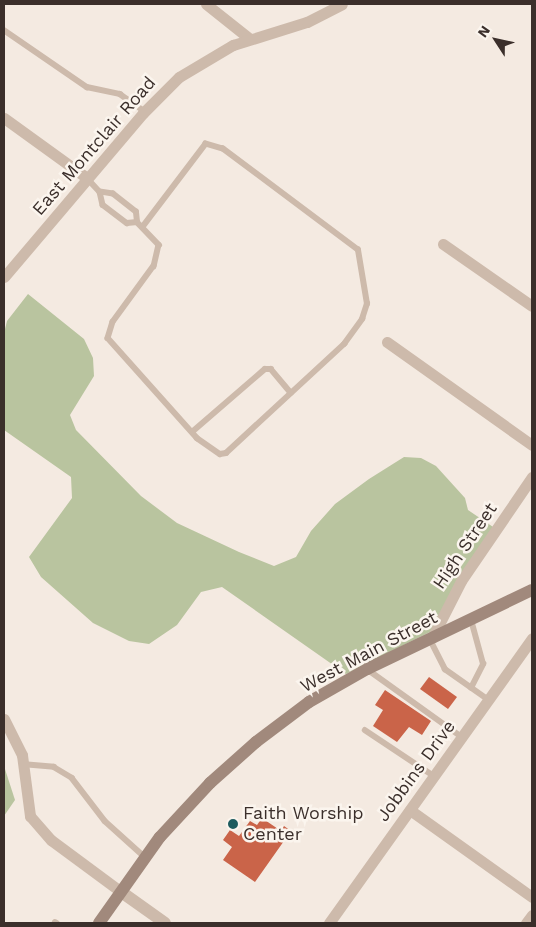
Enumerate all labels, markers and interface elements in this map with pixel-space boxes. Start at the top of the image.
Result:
north arrow [471,15,521,65]
text: N [474,23,493,40]
street label: East Montclair Road [28,72,160,220]
street label: High Street [428,499,502,593]
street label: West Main Street [297,607,441,697]
street label: Jobbins Drive [372,716,460,826]
place label: Faith Worship Center [243,803,364,846]
marker: Faith Worship Center [227,818,239,830]

